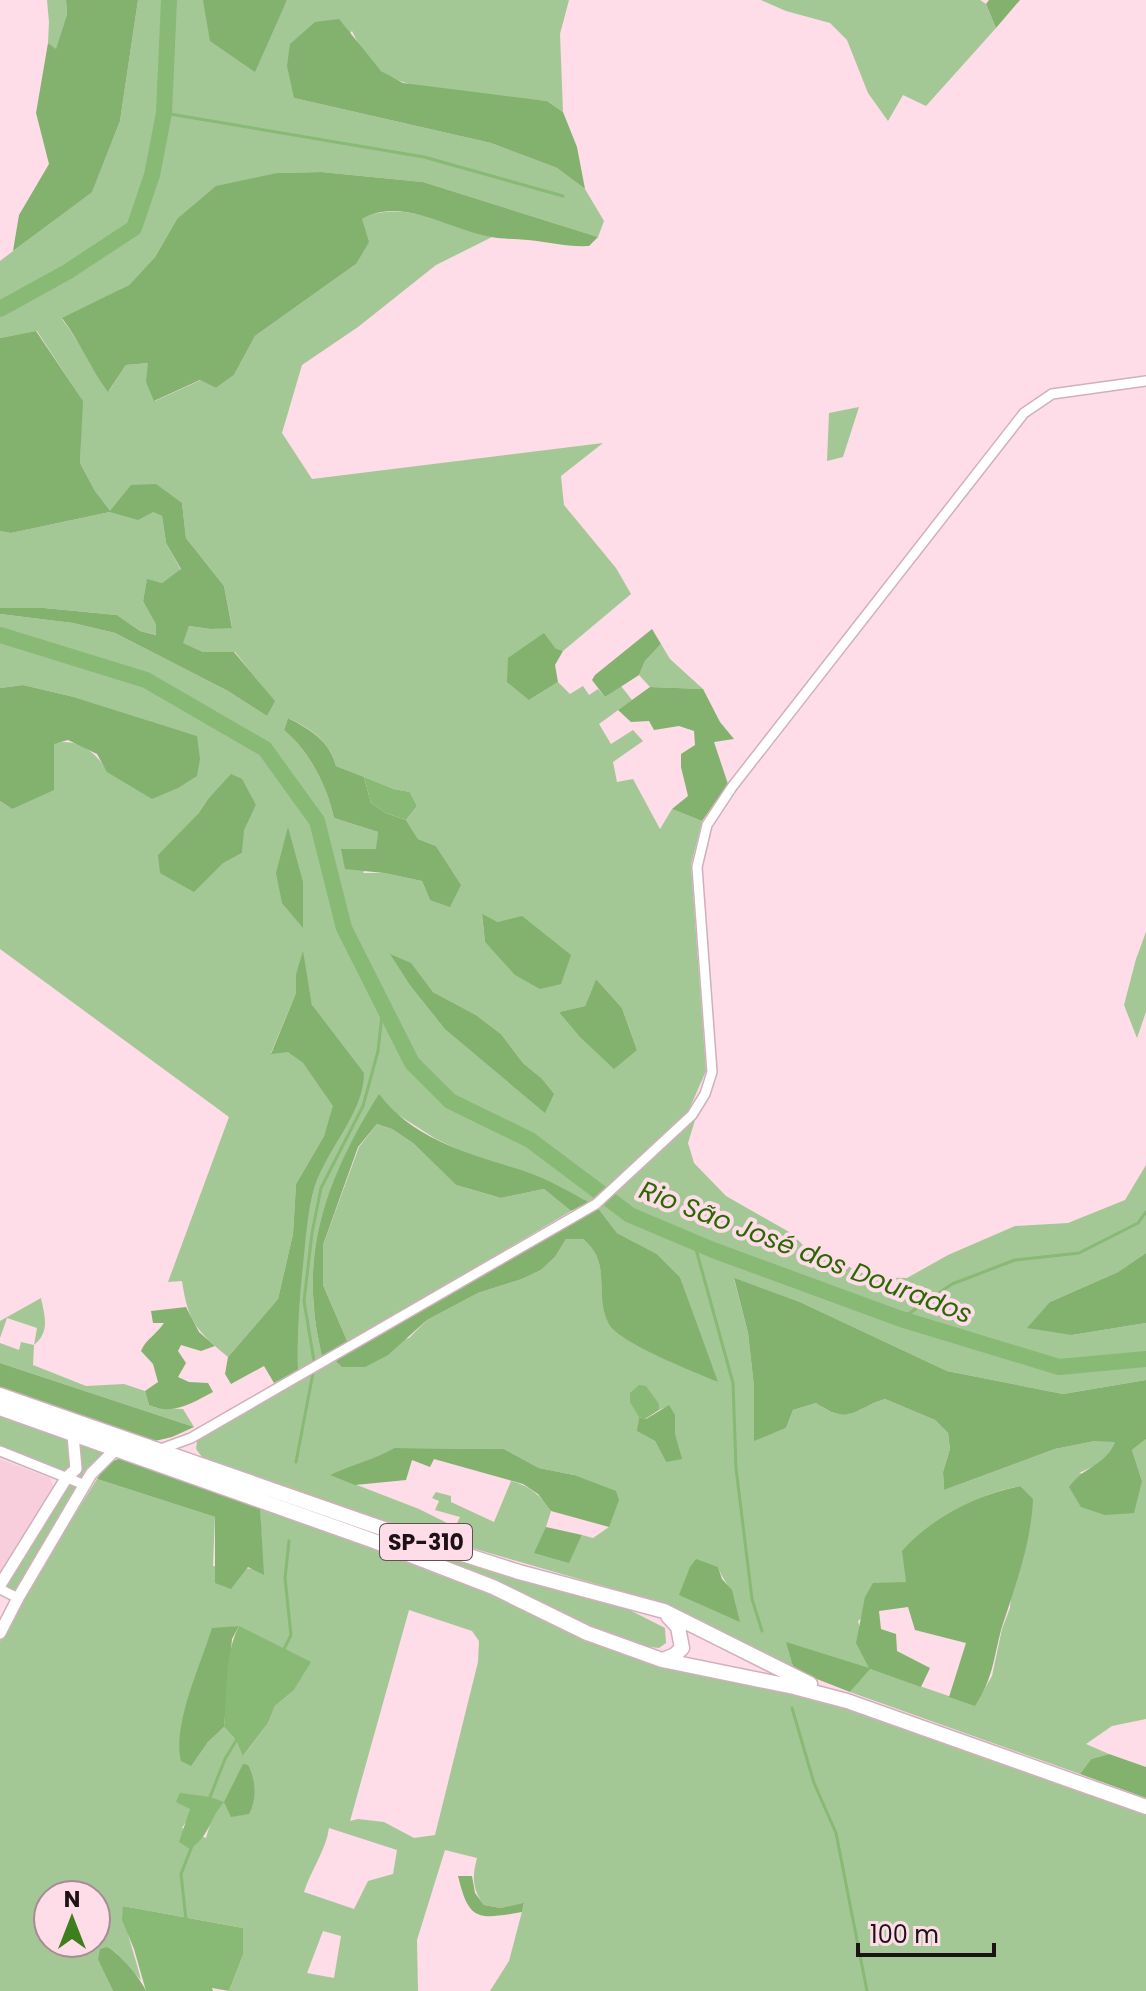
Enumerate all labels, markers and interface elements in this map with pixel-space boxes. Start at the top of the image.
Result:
water label: Rio São José dos Dourados [634,1172,978,1332]
road number: SP-310 [380,1524,472,1560]
north arrow [32,1879,112,1959]
text: N [64,1884,80,1915]
scale bar [858,1907,994,1957]
text: 100 m [870,1918,939,1951]

